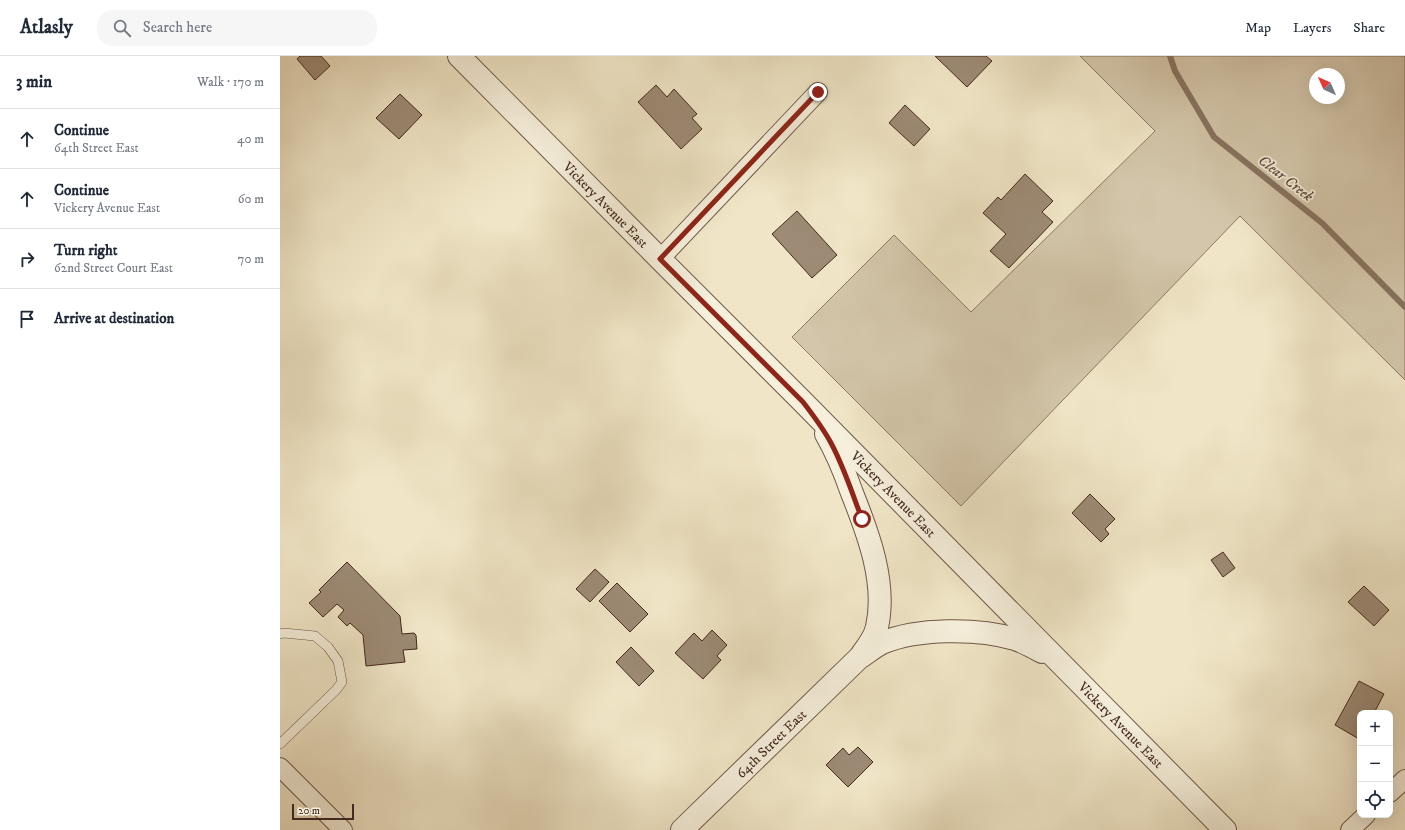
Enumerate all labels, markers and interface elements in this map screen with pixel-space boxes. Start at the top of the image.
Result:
search box [97,10,377,46]
text: Atlasly [20,16,73,39]
icon: search [111,17,133,39]
text: Search here [143,18,212,37]
text: Map [1245,19,1271,37]
text: Layers [1293,19,1331,37]
text: Share [1353,19,1385,37]
north arrow [1309,68,1345,104]
text: 3 min [16,71,52,93]
text: Walk · 170 m [197,74,264,90]
route end [809,83,827,101]
text: Continue [54,121,109,140]
icon: ahead [16,128,38,150]
text: 40 m [237,131,264,147]
text: 64th Street East [54,140,139,156]
water label: Clear Creek [1254,151,1318,206]
street label: Vickery Avenue East [558,158,652,253]
text: Continue [54,181,109,200]
icon: ahead [16,188,38,210]
text: 60 m [238,191,264,207]
text: Vickery Avenue East [54,200,160,216]
text: Turn right [54,241,117,260]
icon: right [16,248,38,270]
text: 70 m [238,251,264,267]
text: 62nd Street Court East [54,260,173,276]
icon: arrive [16,308,38,330]
text: Arrive at destination [54,309,174,328]
street label: Vickery Avenue East [846,447,940,542]
route start [853,510,871,528]
street label: Vickery Avenue East [1073,678,1167,773]
street label: 64th Street East [733,706,811,783]
map controls [1357,710,1393,818]
button: + [1357,710,1393,746]
button: − [1357,746,1393,782]
button: locate [1357,782,1393,818]
scale bar [292,802,354,821]
text: 20 m [298,804,320,818]

